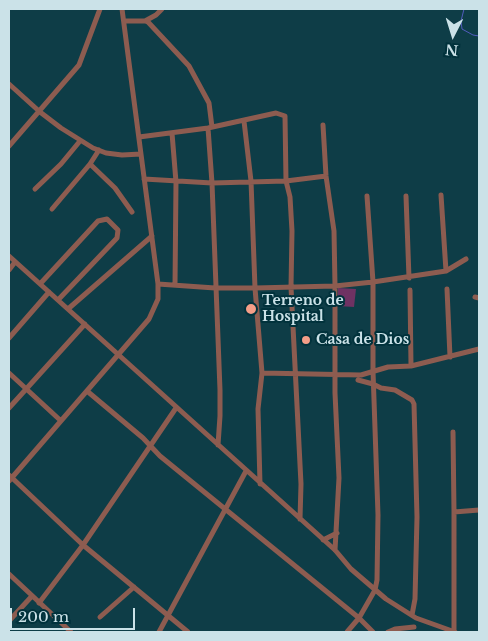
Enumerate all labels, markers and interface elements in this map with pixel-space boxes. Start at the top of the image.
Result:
north arrow [428,10,478,60]
text: N [444,40,459,59]
place label: Terreno de Hospital [262,293,344,326]
marker: Terreno de Hospital [244,302,258,316]
place label: Casa de Dios [316,332,409,348]
marker: Casa de Dios [300,334,312,346]
scale bar [12,598,138,630]
text: 200 m [18,607,69,626]

